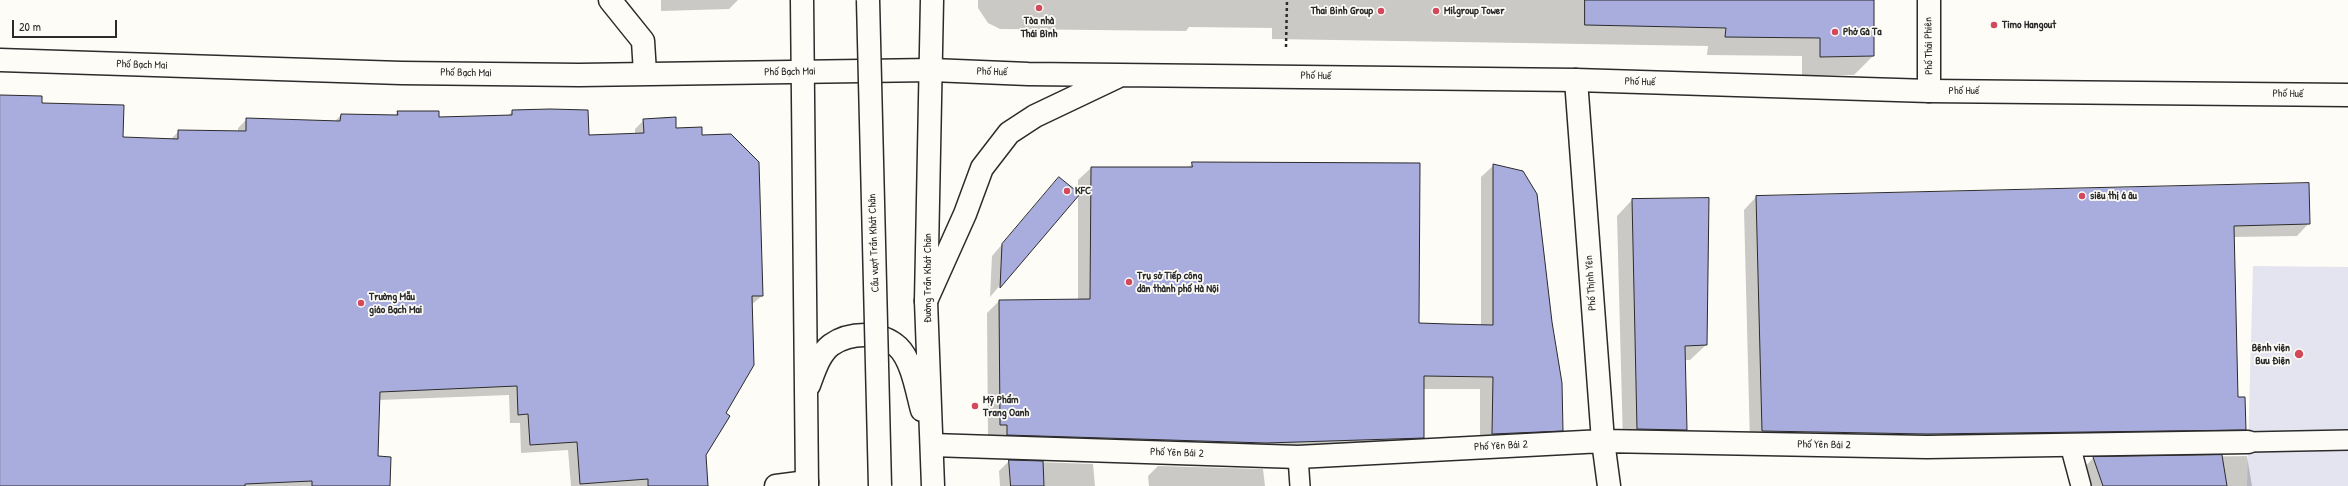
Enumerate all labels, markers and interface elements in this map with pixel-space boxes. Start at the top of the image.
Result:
marker: Tòa nhà Thái Bình [1034,3,1044,13]
place label: Thai Binh Group [1311,4,1373,18]
place label: Milgroup Tower [1444,4,1504,18]
marker: Thai Binh Group [1376,6,1386,16]
marker: Milgroup Tower [1431,6,1441,16]
scale bar [14,12,119,38]
place label: Tòa nhà Thái Bình [1021,14,1057,40]
street label: Phố Thái Phiên [1922,17,1936,75]
text: 20 m [19,18,41,35]
place label: Timo Hangout [2002,18,2056,32]
marker: Timo Hangout [1989,20,1999,30]
place label: Phở Gà Ta [1843,25,1881,39]
marker: Phở Gà Ta [1830,27,1840,37]
street label: Phố Bạch Mai [116,58,168,72]
street label: Phố Bạch Mai [764,65,816,79]
street label: Phố Huế [976,65,1008,79]
street label: Phố Bạch Mai [440,66,492,80]
street label: Phố Huế [1300,69,1332,83]
street label: Phố Huế [1624,75,1656,89]
street label: Phố Huế [1949,84,1979,98]
street label: Phố Huế [2272,87,2304,101]
place label: KFC [1075,184,1091,198]
marker: KFC [1062,186,1072,196]
place label: siêu thị á âu [2090,189,2137,203]
marker: siêu thị á âu [2077,191,2087,201]
street label: Cầu vượt Trần Khát Chân [866,193,882,293]
street label: Đường Trần Khát Chân [921,233,935,323]
street label: Phố Thịnh Yên [1582,255,1600,311]
place label: Trụ sở Tiếp công dân thành phố Hà Nội [1137,269,1219,295]
marker: Trụ sở Tiếp công dân thành phố Hà Nội [1124,277,1134,287]
place label: Trường Mẫu giáo Bạch Mai [369,290,422,316]
marker: Trường Mẫu giáo Bạch Mai [356,298,366,308]
place label: Bệnh viện Bưu Điện [2252,341,2290,367]
marker: Bệnh viện Bưu Điện [2293,348,2305,360]
place label: Mỹ Phẩm Trang Oanh [983,393,1029,419]
marker: Mỹ Phẩm Trang Oanh [970,401,980,411]
street label: Phố Yên Bái 2 [1474,438,1528,454]
street label: Phố Yên Bái 2 [1797,438,1851,452]
street label: Phố Yên Bái 2 [1150,445,1204,461]

